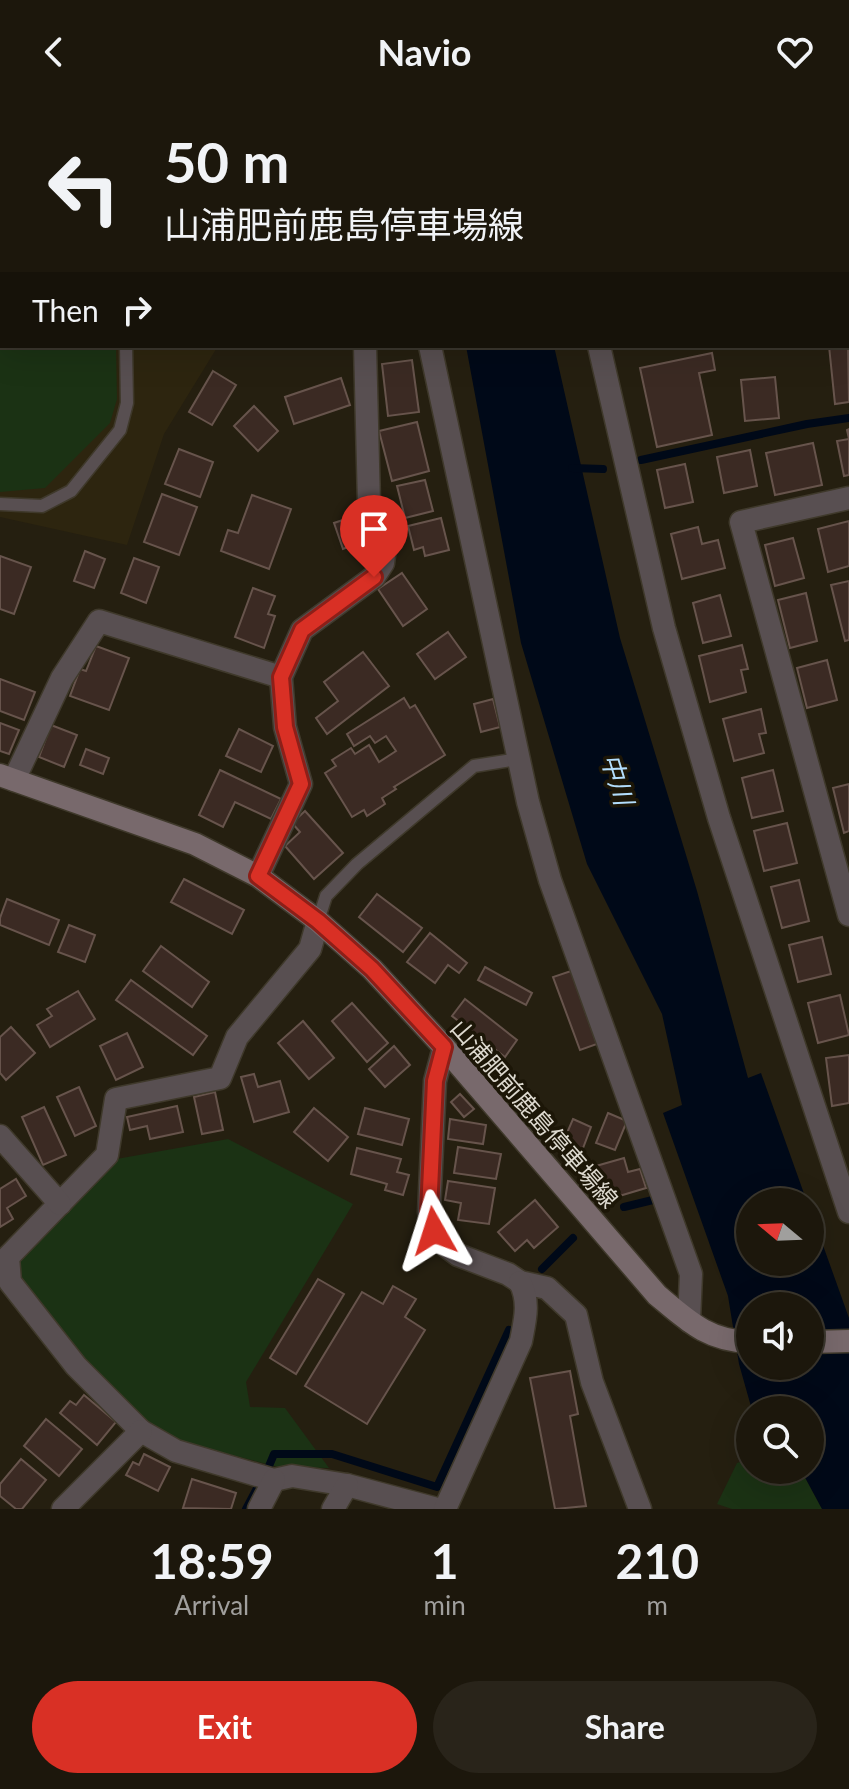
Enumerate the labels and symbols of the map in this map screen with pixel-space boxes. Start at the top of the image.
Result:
pin [340,495,408,577]
water label: 中川 [595,749,642,811]
street label: 山浦肥前鹿島停車場線 [445,1013,625,1213]
north arrow [736,1188,824,1276]
position arrow [392,1189,476,1273]

